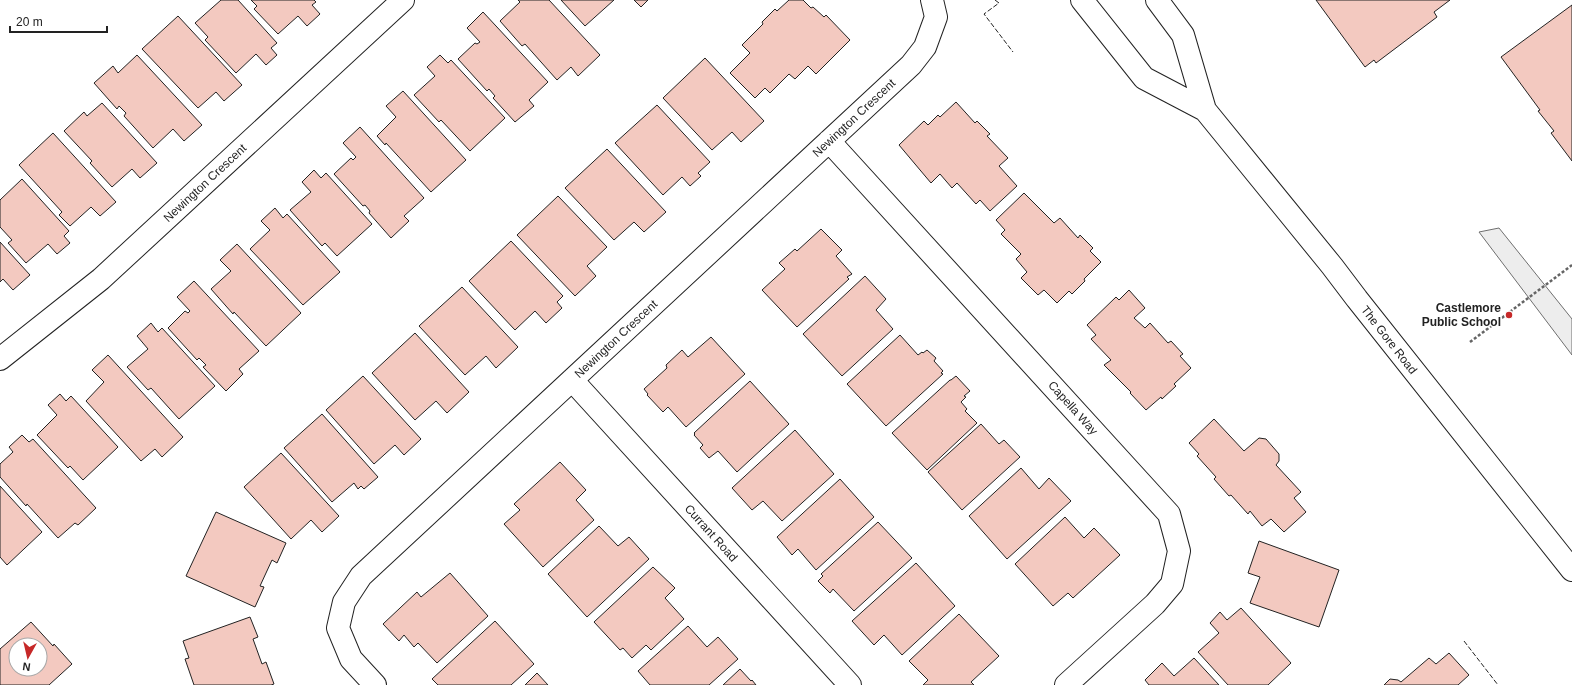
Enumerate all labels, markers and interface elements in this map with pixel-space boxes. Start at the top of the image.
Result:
scale bar [10,8,107,34]
text: 20 m [16,15,43,29]
street label: Newington Crescent [810,76,899,160]
street label: Newington Crescent [161,141,250,225]
street label: Newington Crescent [572,297,661,381]
place label: Castlemore Public School [1422,301,1501,329]
street label: The Gore Road [1358,303,1420,377]
marker: Castlemore Public School [1504,310,1514,320]
street label: Capella Way [1045,378,1101,438]
street label: Currant Road [682,502,740,564]
north arrow [8,637,48,677]
text: N [22,660,31,673]

